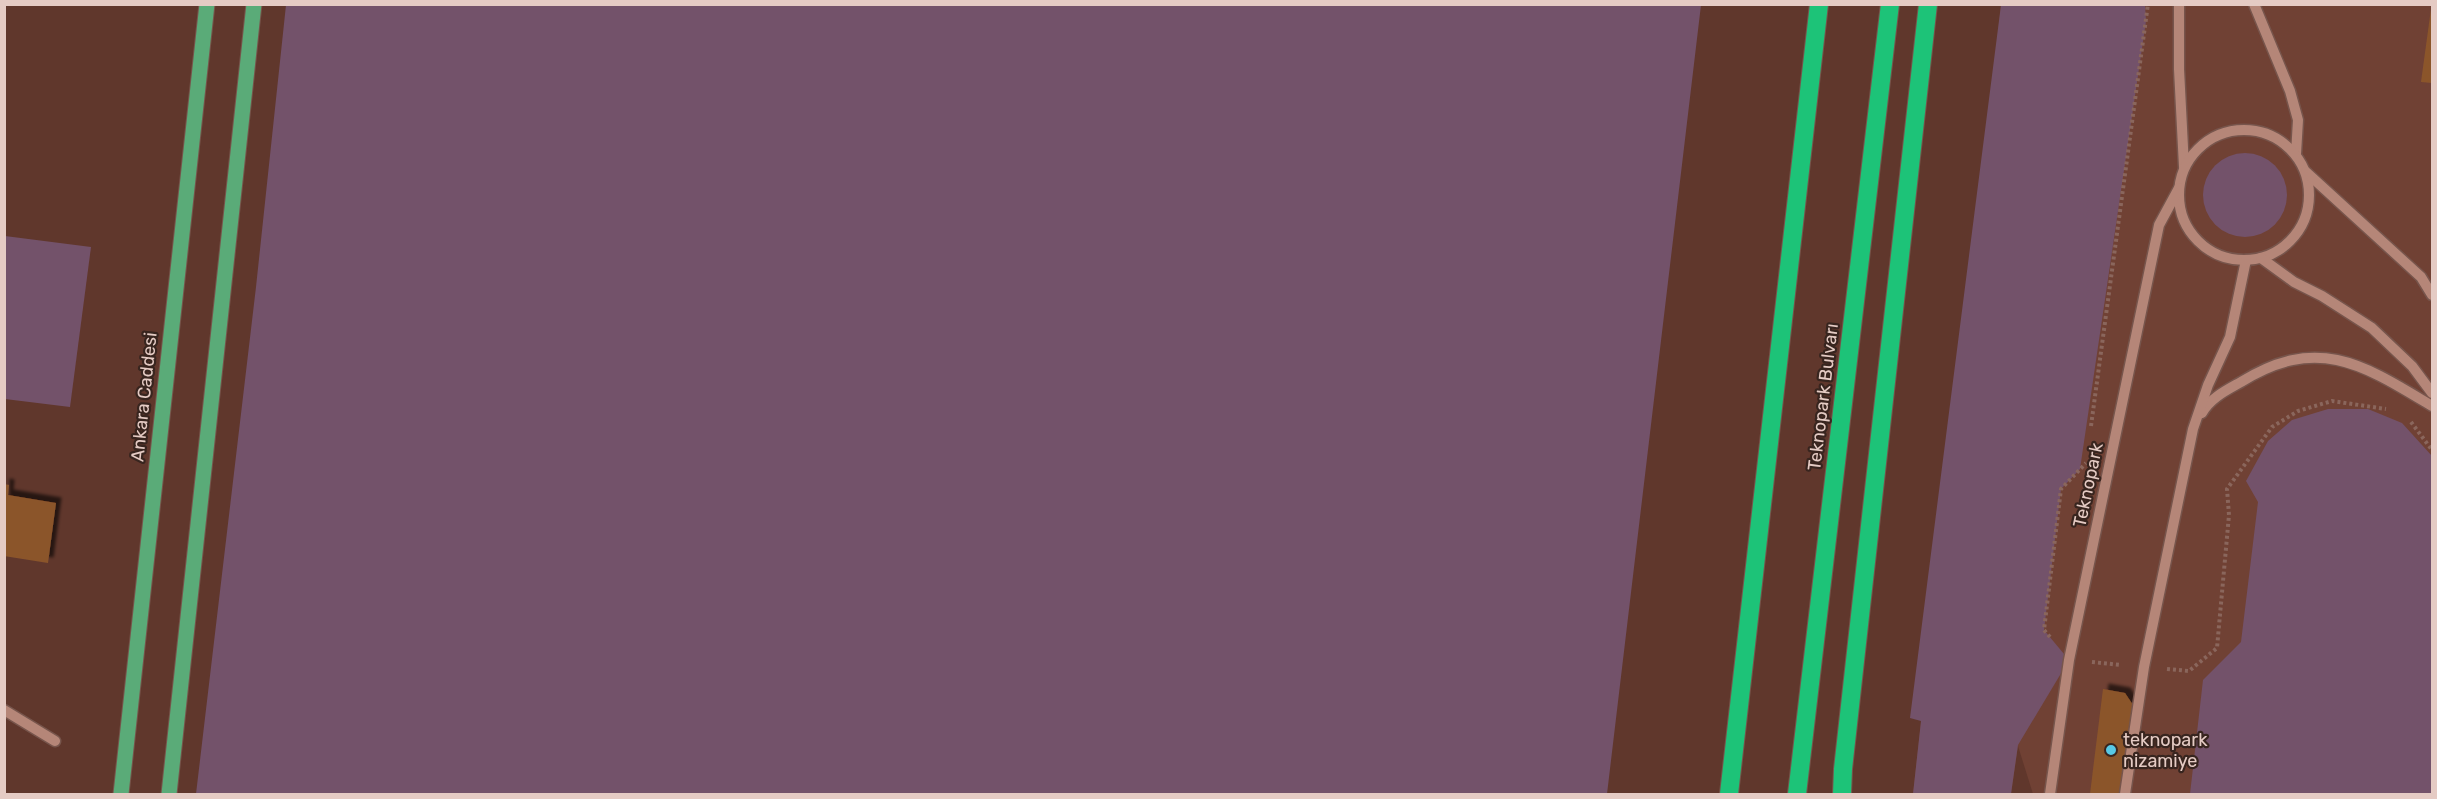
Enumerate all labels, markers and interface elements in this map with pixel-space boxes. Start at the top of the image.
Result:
street label: Teknopark Bulvarı [1803,322,1843,472]
street label: Ankara Caddesi [126,331,162,463]
street label: Teknopark [2068,440,2108,529]
place label: teknopark nizamiye [2123,729,2208,772]
marker: teknopark nizamiye [2104,743,2118,757]

